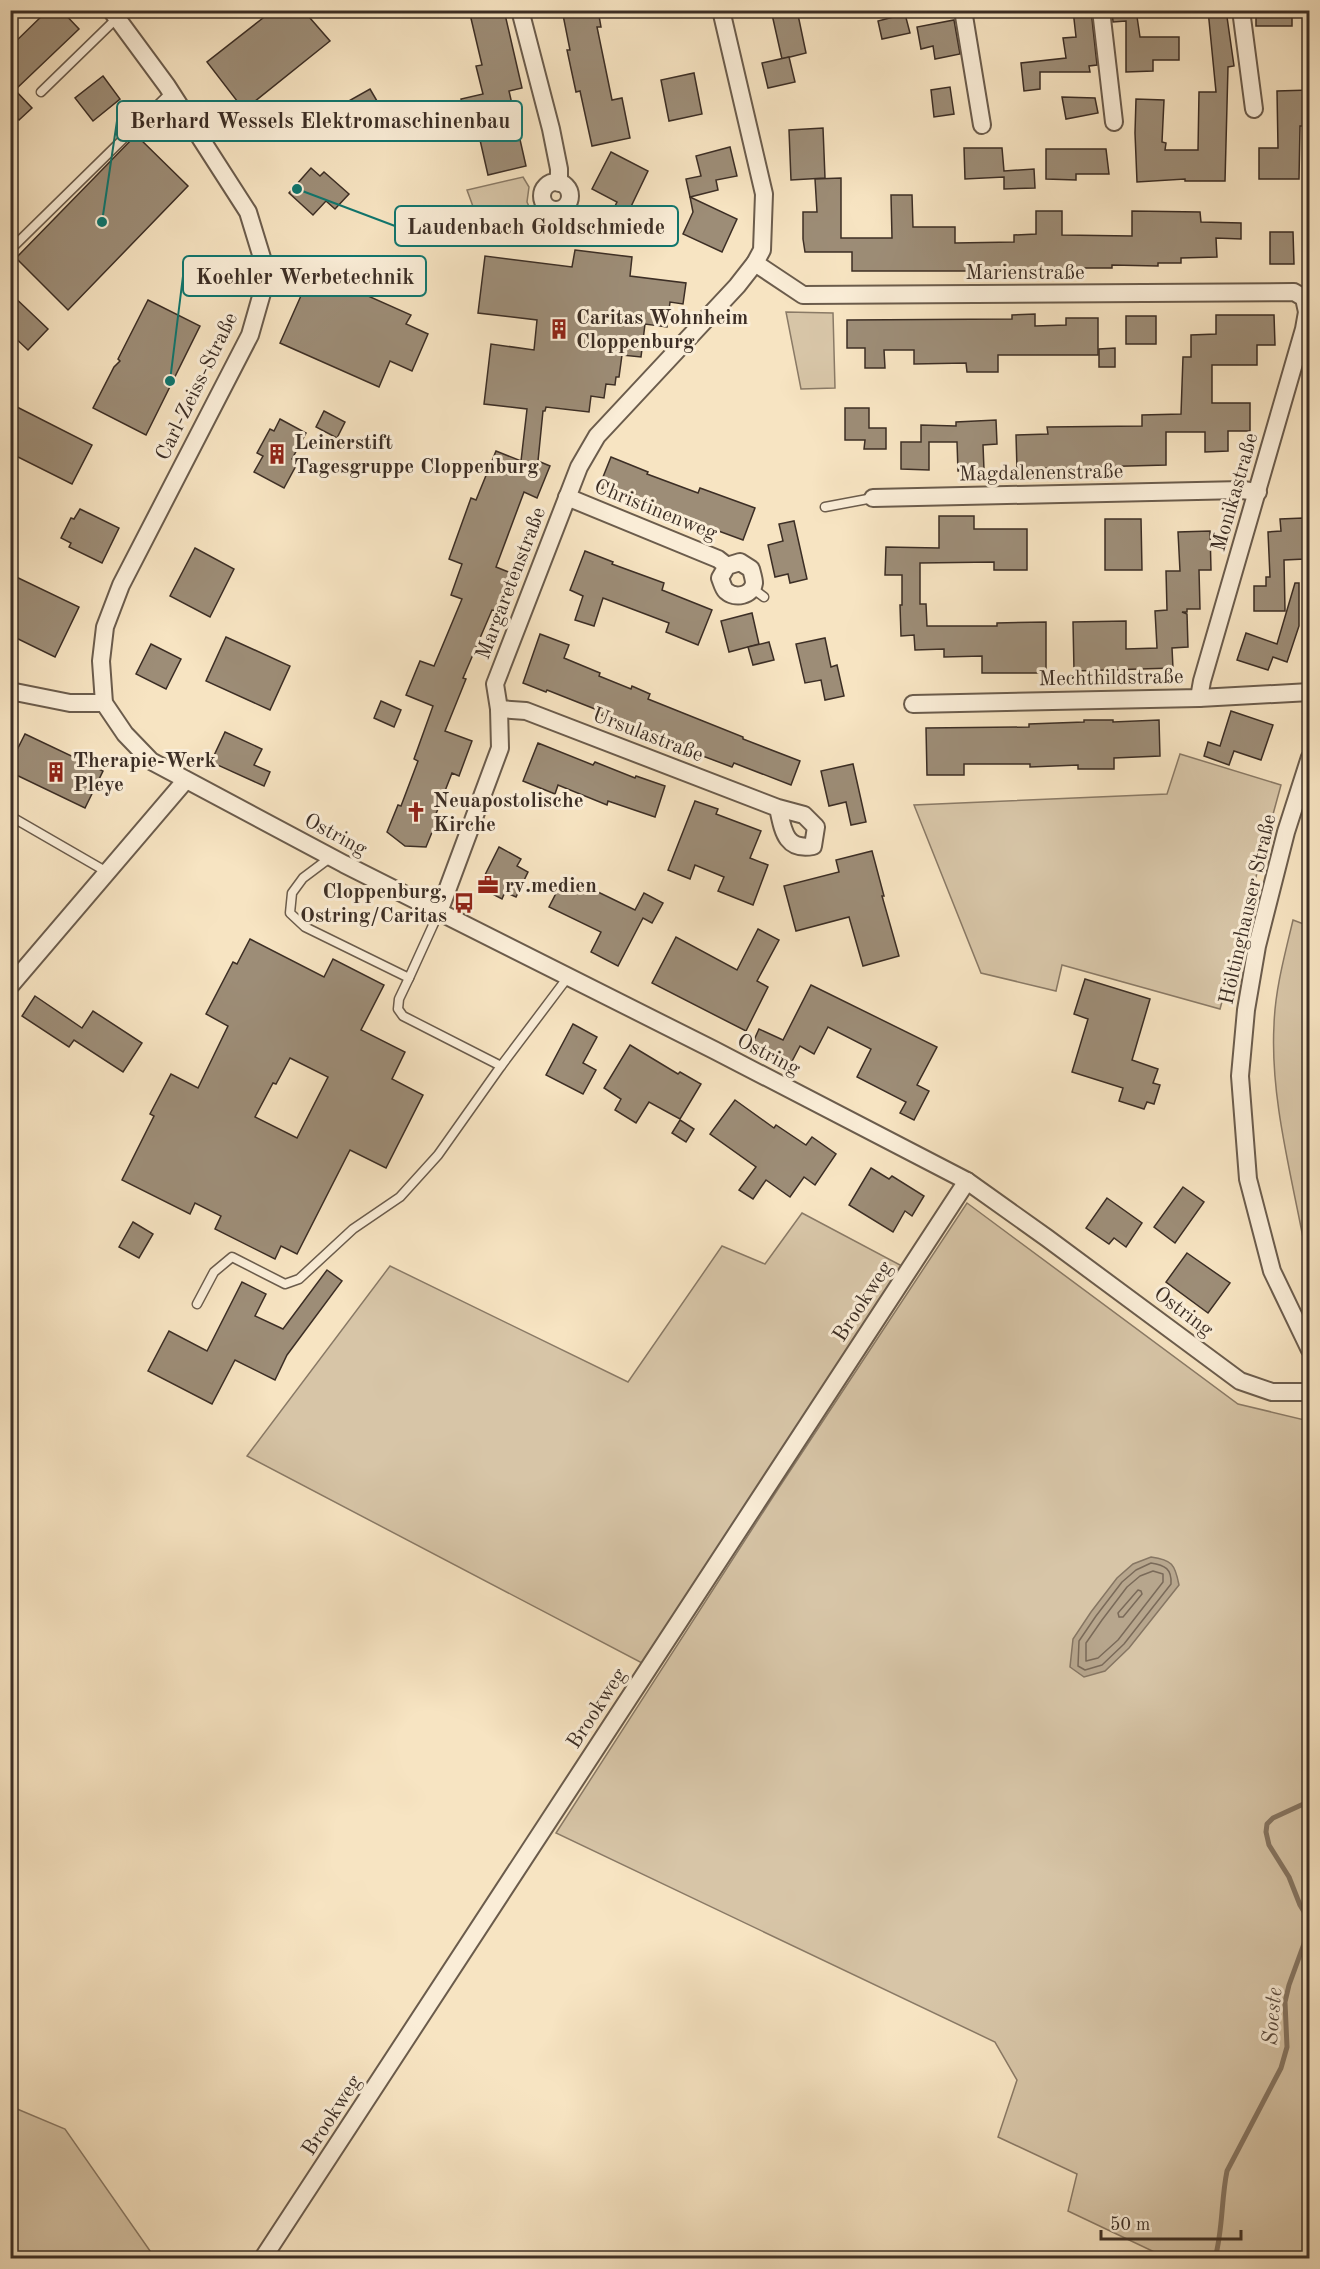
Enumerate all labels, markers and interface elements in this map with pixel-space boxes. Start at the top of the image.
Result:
callout: Berhard Wessels Elektromaschinenbau [117,101,522,141]
text: Berhard Wessels Elektromaschinenbau [130,111,510,133]
callout: Laudenbach Goldschmiede [395,206,678,246]
text: Laudenbach Goldschmiede [407,217,665,239]
callout: Koehler Werbetechnik [183,256,426,296]
street label: Marienstraße [965,263,1085,284]
text: Koehler Werbetechnik [195,267,415,289]
place label: Caritas Wohnheim Cloppenburg [576,308,749,353]
street label: Carl-Zeiss-Straße [152,309,242,464]
building icon: Caritas Wohnheim Cloppenburg [547,317,571,341]
street label: Monikastraße [1208,431,1262,554]
place label: Leinerstift Tagesgruppe Cloppenburg [294,433,539,478]
building icon: Leinerstift Tagesgruppe Cloppenburg [265,442,289,466]
street label: Magdalenenstraße [959,462,1123,485]
street label: Christinenweg [591,476,720,545]
street label: Margaretenstraße [473,505,550,662]
street label: Mechthildstraße [1038,667,1184,690]
street label: Ursulastraße [589,705,706,766]
place label: Therapie-Werk Pleye [73,751,216,796]
building icon: Therapie-Werk Pleye [44,760,68,784]
place label: Neuapostolische Kirche [433,791,584,836]
church icon: Neuapostolische Kirche [404,800,428,824]
street label: Ostring [300,810,371,861]
street label: Höltinghauser Straße [1216,812,1281,1007]
office icon: rv.medien [476,873,500,897]
place label: rv.medien [505,876,597,897]
place label: Cloppenburg, Ostring/Caritas [300,882,447,927]
bus stop icon: Cloppenburg, Ostring/Caritas [452,891,476,915]
street label: Ostring [733,1031,804,1080]
street label: Brookweg [830,1257,897,1346]
street label: Ostring [1150,1283,1217,1341]
street label: Brookweg [564,1664,631,1753]
water label: Soeste [1260,1986,1286,2046]
street label: Brookweg [299,2071,366,2160]
scale bar [1101,2203,1240,2241]
text: 50 m [1110,2216,1150,2234]

